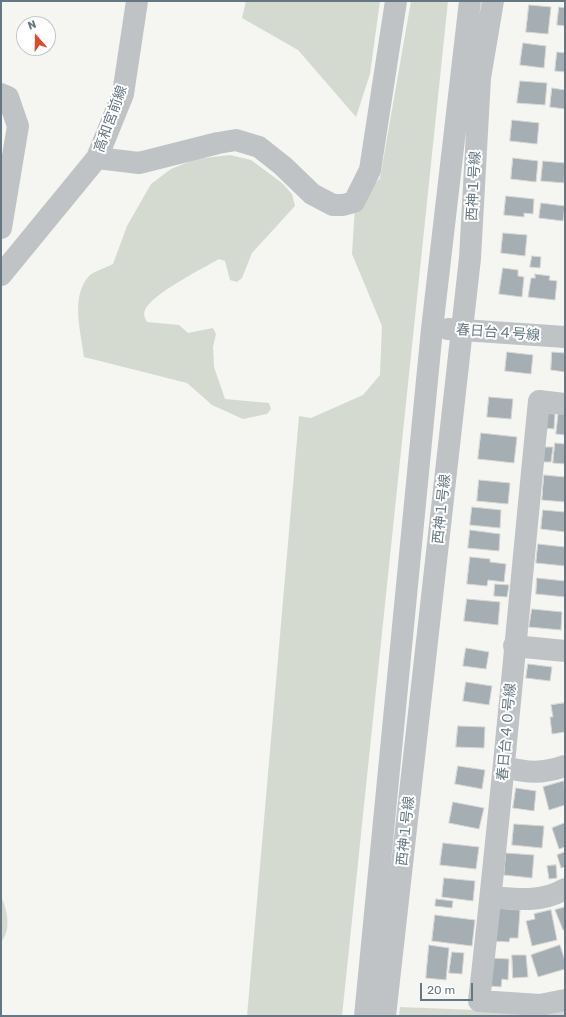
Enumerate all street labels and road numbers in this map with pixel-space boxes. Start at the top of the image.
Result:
street label: 高和宮前線 [91,83,131,155]
street label: 西神１号線 [464,151,484,221]
street label: 春日台４号線 [456,322,540,344]
street label: 西神１号線 [430,473,454,545]
street label: 春日台４０号線 [494,682,520,782]
street label: 西神１号線 [394,795,418,867]

